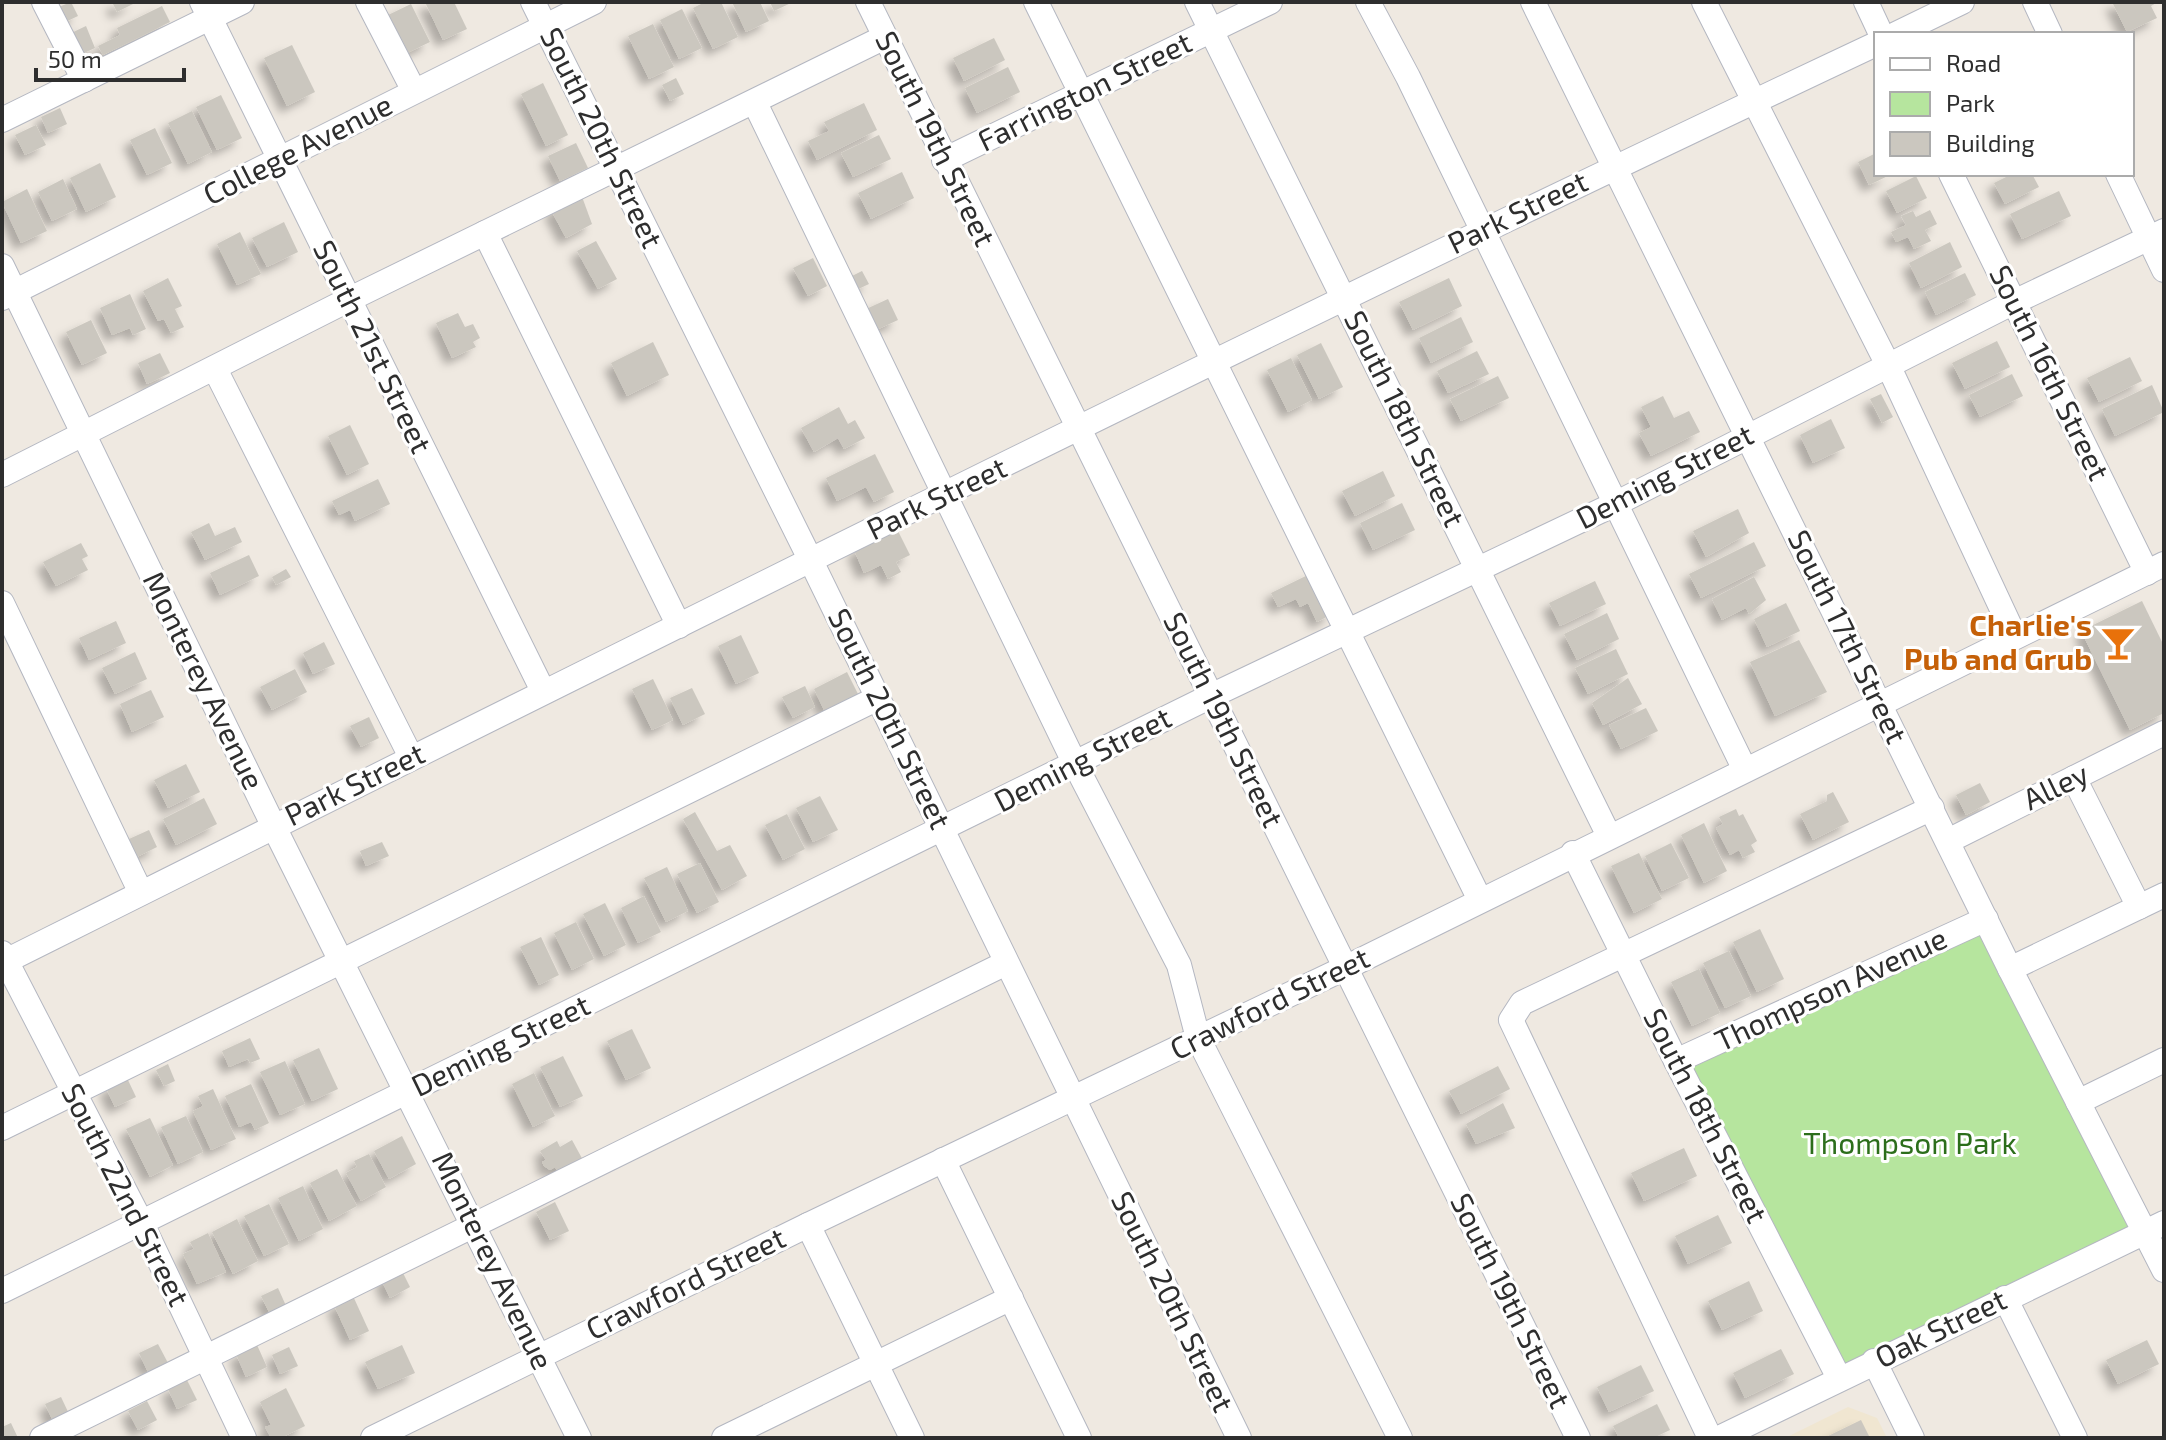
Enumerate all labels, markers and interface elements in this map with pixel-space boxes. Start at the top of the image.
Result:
street label: South 20th Street [534,21,672,253]
street label: Farrington Street [971,23,1197,158]
street label: South 19th Street [869,25,1004,251]
scale bar [36,32,184,82]
legend [1874,32,2134,176]
text: 50 m [48,44,102,73]
text: Road [1946,48,2001,77]
street label: College Avenue [197,85,398,211]
text: Park [1946,88,1995,117]
text: Building [1946,128,2035,157]
street label: Park Street [1441,162,1593,261]
street label: South 21st Street [307,234,441,458]
street label: South 16th Street [1983,259,2118,485]
street label: South 18th Street [1338,304,1474,532]
street label: Deming Street [1569,415,1759,535]
street label: Park Street [860,448,1012,547]
street label: South 17th Street [1782,524,1916,749]
street label: Monterey Avenue [137,565,273,795]
street label: South 20th Street [822,602,960,834]
street label: South 19th Street [1157,606,1292,832]
place label: Charlie's Pub and Grub [1904,606,2092,676]
bar icon: Charlie's Pub and Grub [2099,624,2137,662]
street label: Deming Street [987,698,1177,818]
street label: Park Street [278,734,430,833]
street label: Alley [2017,754,2094,816]
street label: Thompson Avenue [1708,919,1952,1058]
street label: Crawford Street [1163,938,1375,1066]
street label: Deming Street [405,986,595,1103]
street label: South 18th Street [1637,1002,1776,1228]
street label: South 22nd Street [55,1077,198,1311]
park label: Thompson Park [1803,1124,2017,1160]
street label: Monterey Avenue [426,1145,562,1375]
street label: South 20th Street [1105,1185,1243,1417]
street label: South 19th Street [1444,1187,1579,1413]
street label: Crawford Street [579,1218,791,1346]
street label: Oak Street [1869,1280,2012,1374]

